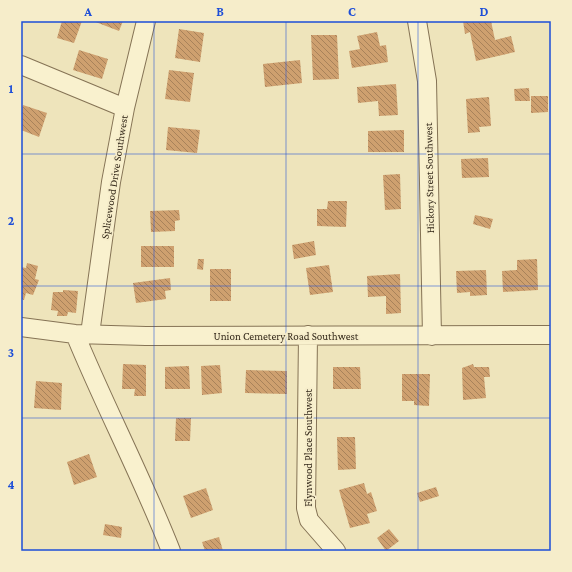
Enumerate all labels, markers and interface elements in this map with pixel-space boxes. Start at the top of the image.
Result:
text: A [83,4,92,19]
text: B [216,4,224,19]
text: C [348,4,356,19]
text: D [480,4,489,19]
text: 1 [9,81,14,96]
street label: Splicewood Drive Southwest [98,114,131,240]
street label: Hickory Street Southwest [422,122,437,234]
text: 2 [8,213,15,228]
street label: Union Cemetery Road Southwest [214,330,359,343]
text: 3 [8,345,14,360]
street label: Flynwood Place Southwest [302,389,315,507]
text: 4 [7,477,15,492]

